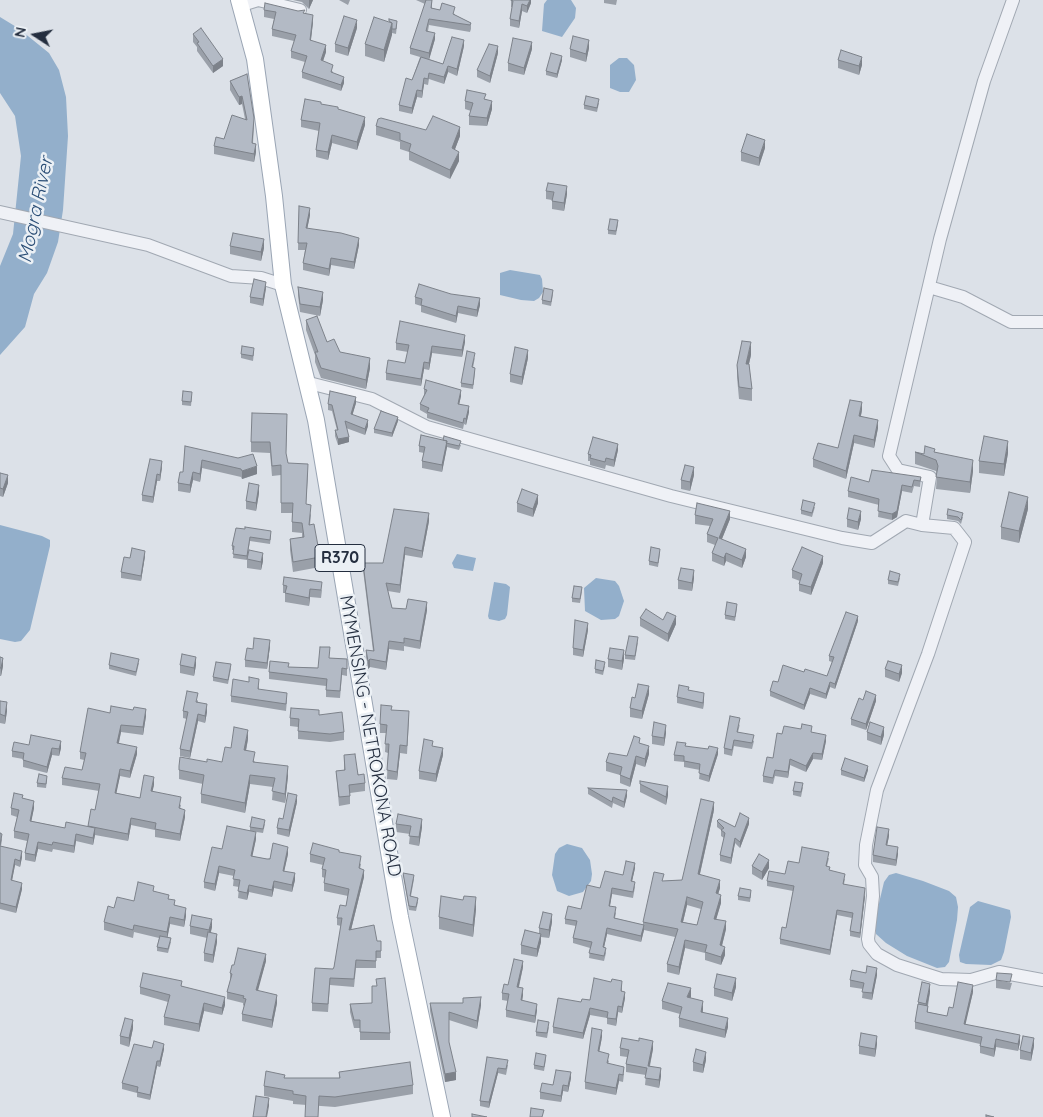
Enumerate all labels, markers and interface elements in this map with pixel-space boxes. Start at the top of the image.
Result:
north arrow [10,10,60,60]
text: N [10,25,30,39]
water label: Mogra River [14,155,58,265]
road number: R370 [315,544,365,572]
street label: MYMENSING - NETROKONA ROAD [335,594,405,878]

